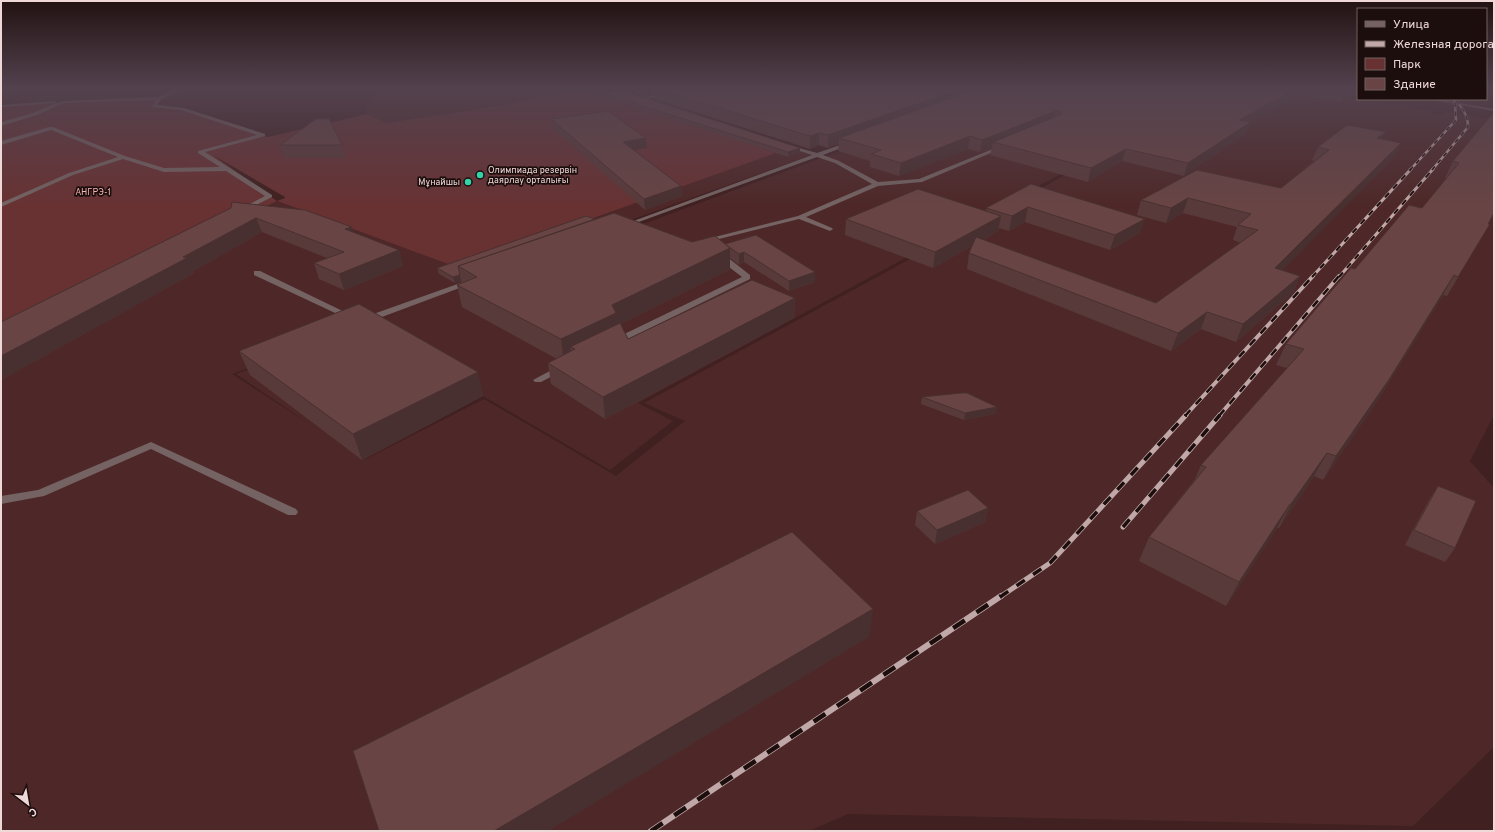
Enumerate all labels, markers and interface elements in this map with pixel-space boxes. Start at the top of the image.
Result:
legend [1357,8,1487,100]
text: Улица [1393,17,1429,33]
text: Железная дорога [1393,37,1494,53]
text: Парк [1393,57,1421,73]
text: Здание [1393,77,1436,93]
place label: Олимпиада резервін даярлау орталығы [488,165,577,186]
marker: Олимпиада резервін даярлау орталығы [475,170,485,180]
place label: Мұнайшы [418,177,460,188]
marker: Мұнайшы [463,177,473,187]
park label: АНГРЭ-1 [75,187,111,198]
north arrow [8,784,48,824]
text: С [26,804,39,820]

